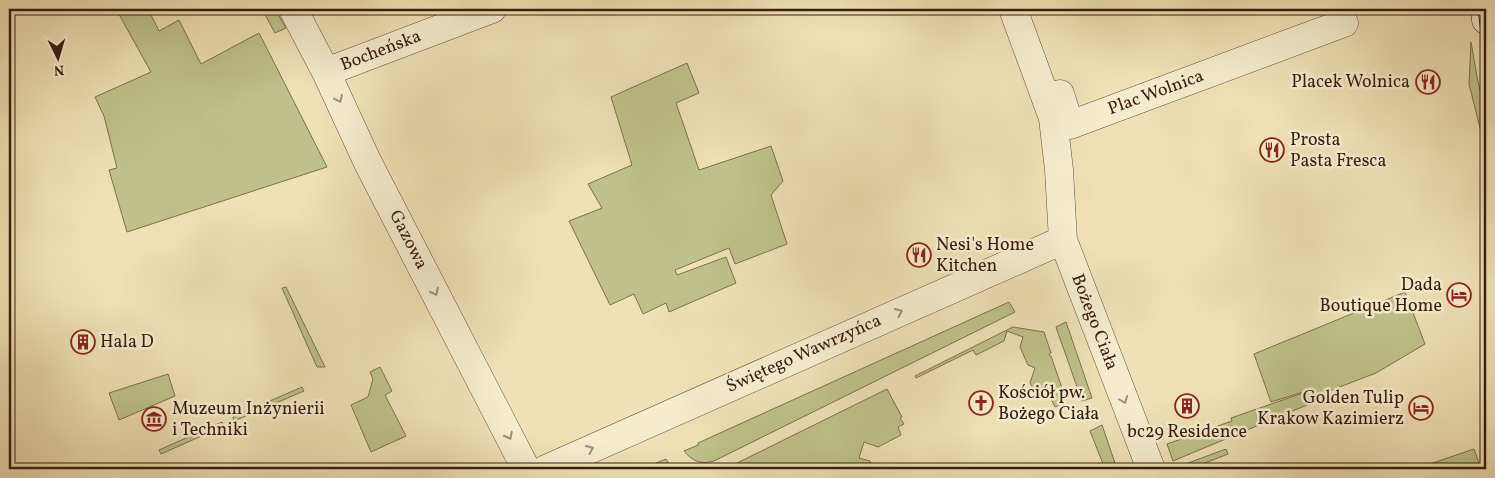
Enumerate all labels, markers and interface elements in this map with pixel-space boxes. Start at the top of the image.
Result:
street label: Bocheńska [337,24,425,78]
north arrow [32,32,82,82]
text: N [53,60,65,79]
street label: Plac Wolnica [1105,64,1208,122]
restaurant icon: Placek Wolnica [1415,69,1441,95]
place label: Placek Wolnica [1291,70,1410,95]
one-way arrow [333,94,343,103]
place label: Prosta Pasta Fresca [1290,128,1386,174]
restaurant icon: Prosta Pasta Fresca [1259,137,1285,163]
street label: Gazowa [382,206,434,274]
place label: Nesi's Home Kitchen [936,233,1034,279]
restaurant icon: Nesi's Home Kitchen [906,242,932,268]
street label: Bożego Ciała [1064,270,1124,374]
place label: Dada Boutique Home [1320,273,1442,319]
hotel icon: Dada Boutique Home [1446,282,1472,308]
one-way arrow [429,286,439,295]
street label: Świętego Wawrzyńca [722,308,886,399]
one-way arrow [894,308,903,319]
building icon: Hala D [70,329,96,355]
place label: Hala D [100,330,154,355]
place label: Kościół pw. Bożego Ciała [998,381,1099,427]
place label: Golden Tulip Krakow Kazimierz [1257,386,1404,432]
church icon: Kościół pw. Bożego Ciała [968,390,994,416]
building icon: bc29 Residence [1174,393,1200,419]
one-way arrow [1118,395,1128,403]
hotel icon: Golden Tulip Krakow Kazimierz [1408,395,1434,421]
place label: Muzeum Inżynierii i Techniki [172,397,325,443]
museum icon: Muzeum Inżynierii i Techniki [141,406,167,432]
place label: bc29 Residence [1127,420,1247,445]
one-way arrow [503,431,513,440]
one-way arrow [585,445,594,456]

